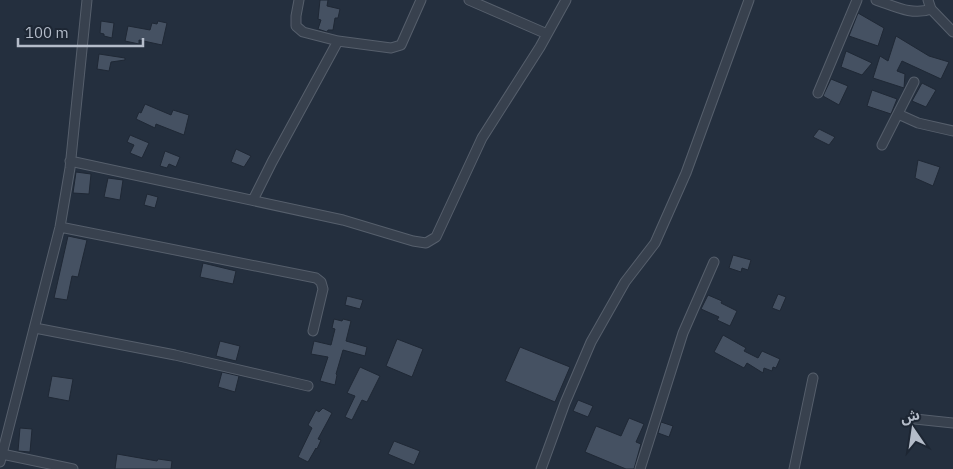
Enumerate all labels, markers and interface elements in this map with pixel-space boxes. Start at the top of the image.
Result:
scale bar [18,15,142,47]
text: 100 m [25,23,69,42]
north arrow [888,404,938,454]
text: ش [899,405,921,427]

